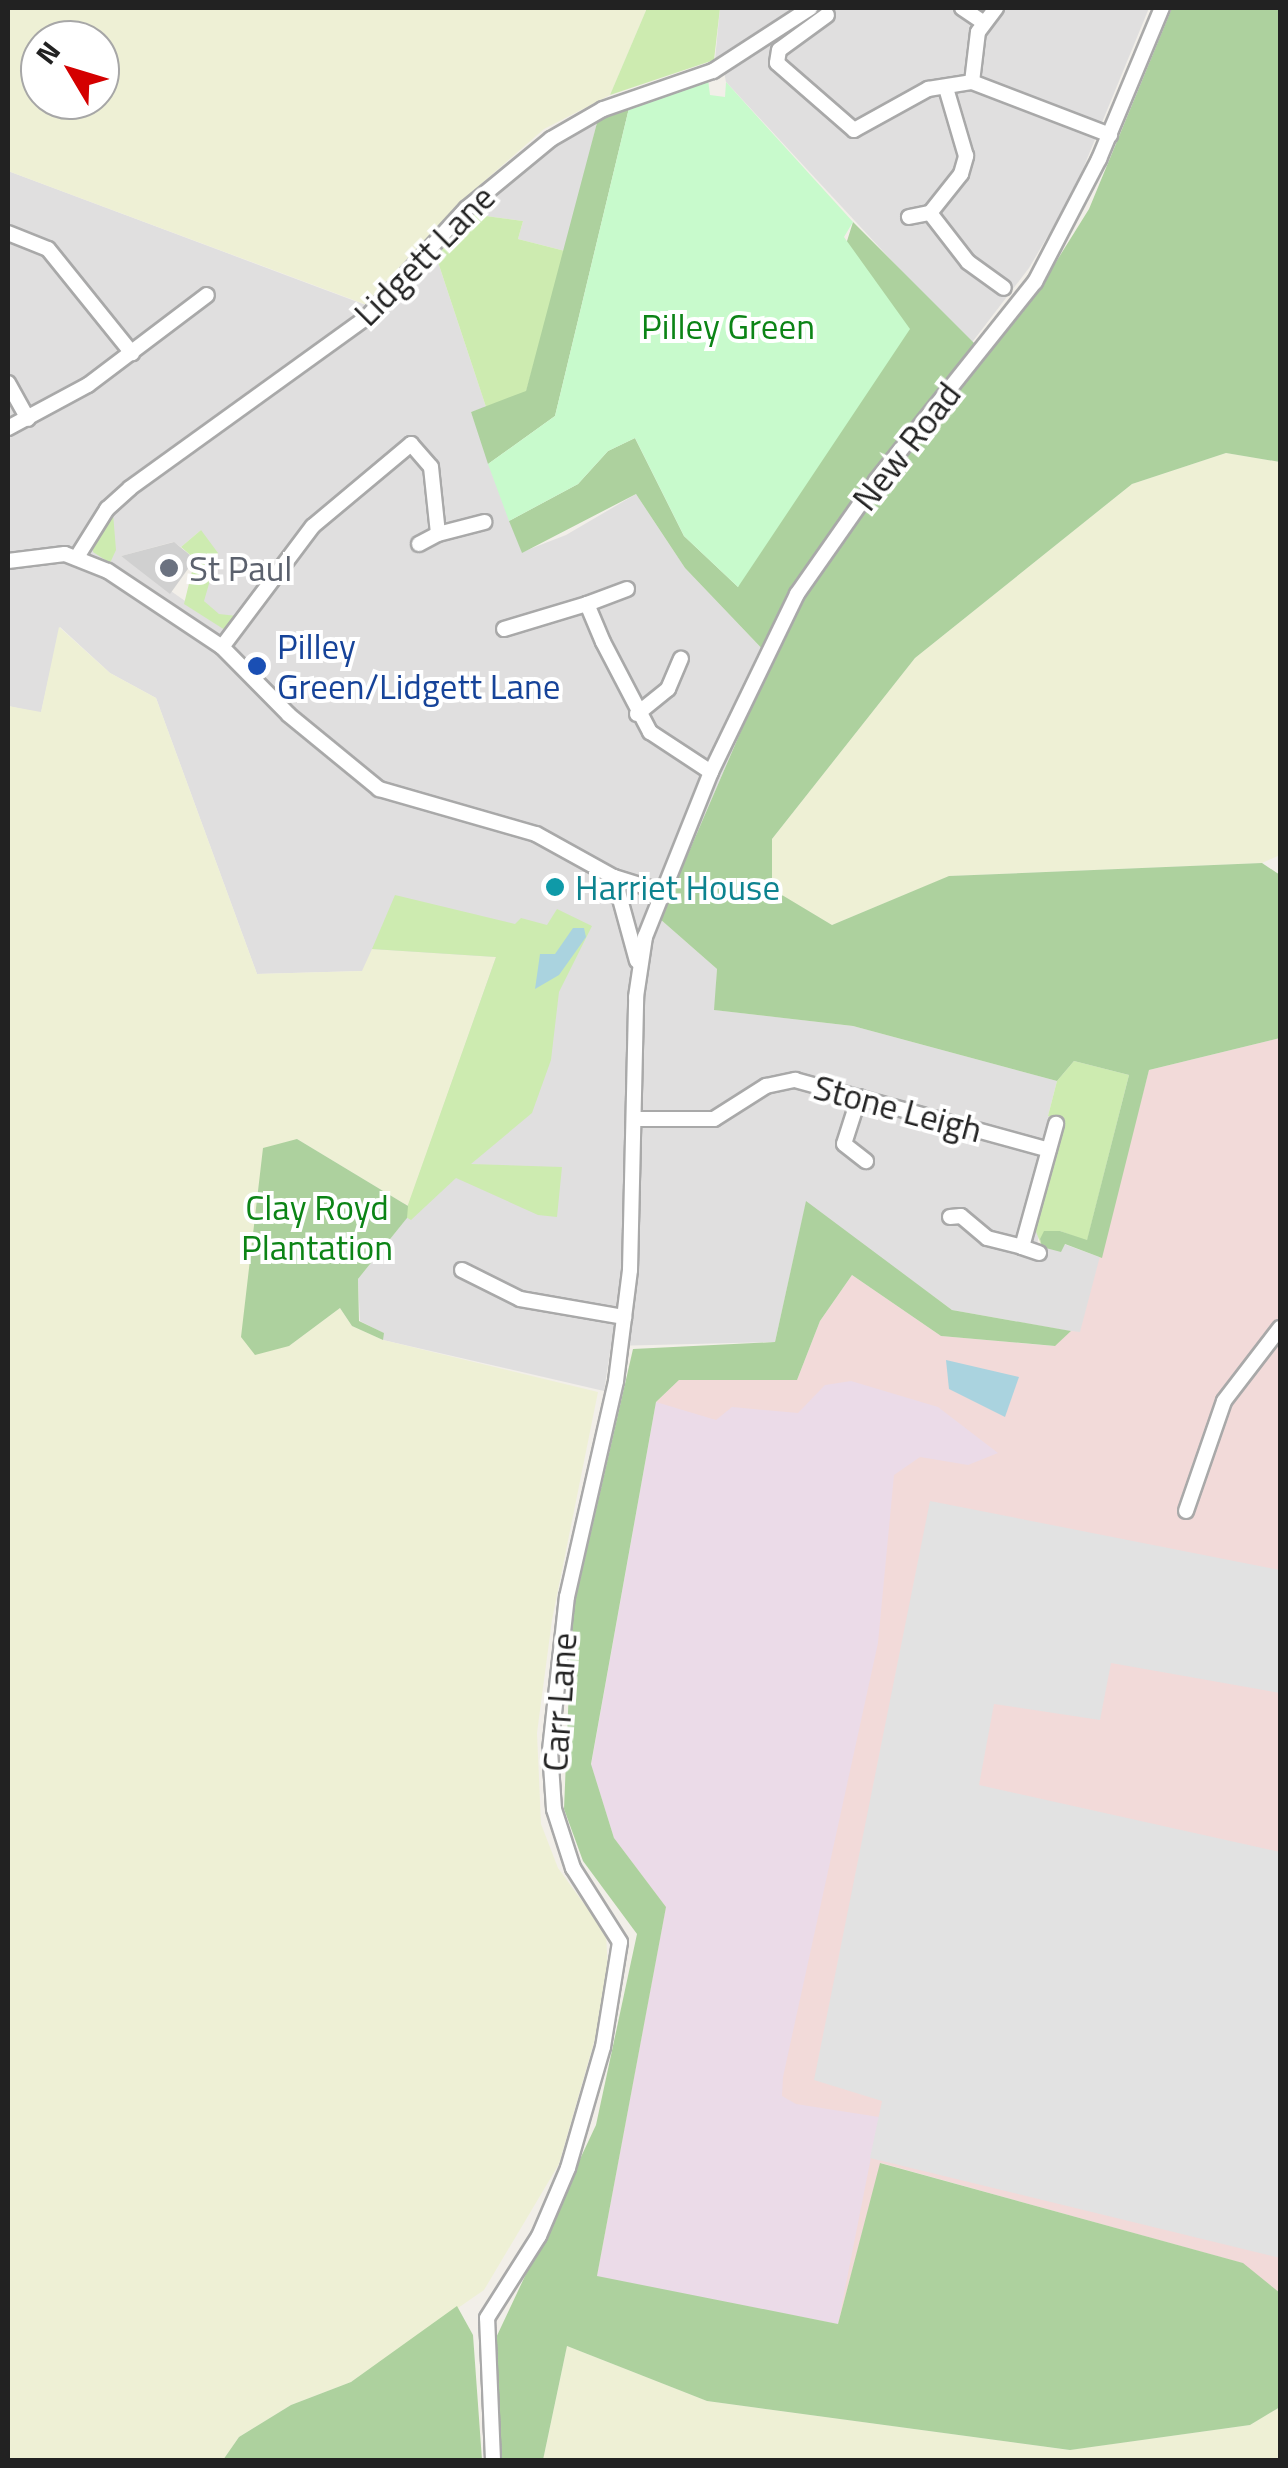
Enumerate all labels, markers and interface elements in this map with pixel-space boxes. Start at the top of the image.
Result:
north arrow [20,20,120,120]
text: N [25,32,70,73]
street label: Lidgett Lane [345,176,503,334]
park label: Pilley Green [641,305,815,347]
street label: New Road [843,374,969,518]
place label: St Paul [189,547,292,589]
marker: St Paul [158,557,180,579]
place label: Pilley Green/Lidgett Lane [277,625,560,707]
marker: Pilley Green/Lidgett Lane [246,655,268,677]
place label: Harriet House [575,866,780,908]
marker: Harriet House [544,876,566,898]
street label: Stone Leigh [809,1065,987,1151]
park label: Clay Royd Plantation [241,1186,393,1268]
street label: Carr Lane [533,1631,585,1773]

